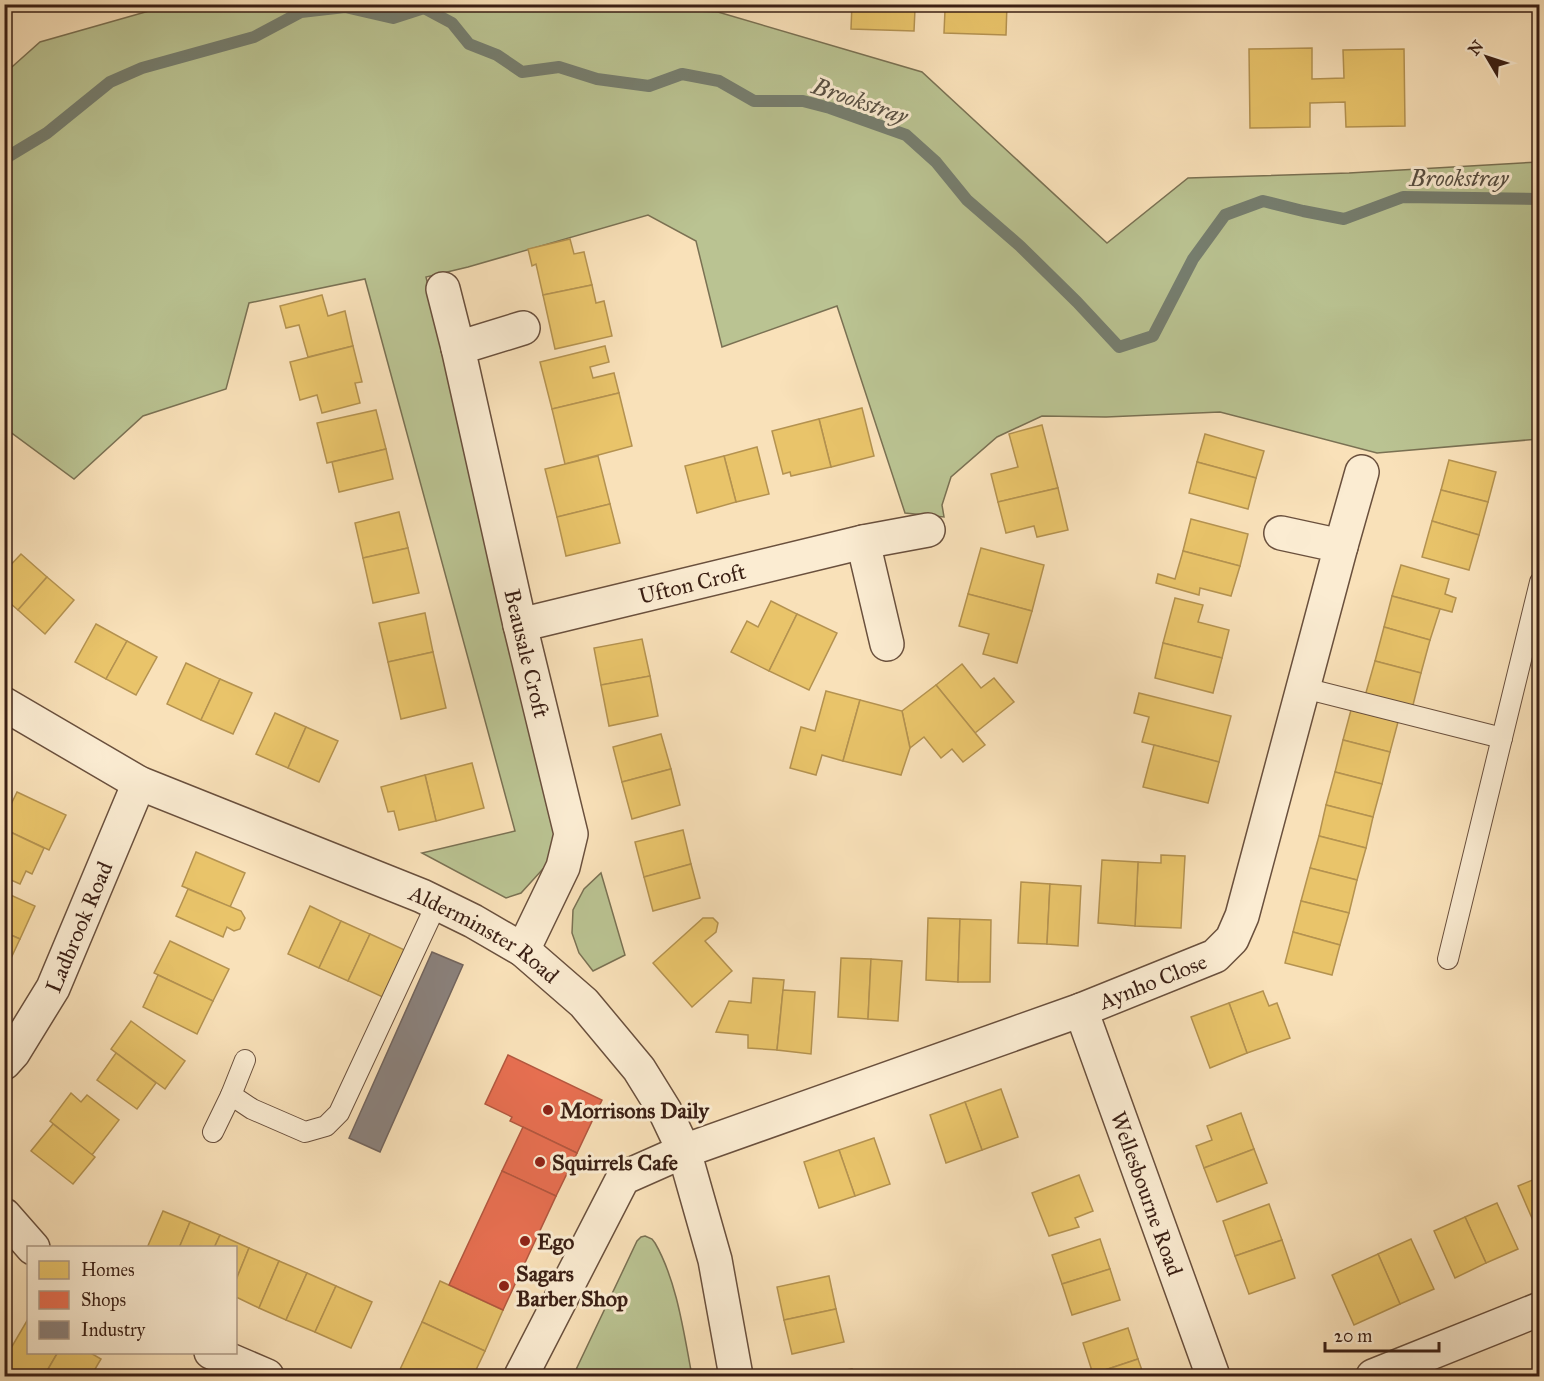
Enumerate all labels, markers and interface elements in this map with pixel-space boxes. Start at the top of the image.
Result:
north arrow [1457,27,1517,87]
text: N [1464,36,1488,59]
water label: Brookstray [807,70,913,132]
water label: Brookstray [1409,163,1510,193]
street label: Ufton Croft [636,557,749,609]
street label: Beausale Croft [499,586,556,721]
street label: Ladbrook Road [39,857,118,997]
street label: Alderminster Road [405,878,565,989]
street label: Aynho Close [1094,947,1210,1015]
place label: Morrisons Daily [560,1097,710,1124]
marker: Morrisons Daily [541,1103,555,1117]
street label: Wellesbourne Road [1105,1108,1189,1279]
place label: Squirrels Cafe [552,1149,678,1176]
marker: Squirrels Cafe [533,1155,547,1169]
place label: Ego [537,1228,574,1255]
marker: Ego [518,1234,532,1248]
legend [27,1246,237,1354]
text: Homes [81,1259,135,1281]
place label: Sagars Barber Shop [516,1260,628,1312]
marker: Sagars Barber Shop [497,1279,511,1293]
text: Shops [81,1289,126,1311]
scale bar [1325,1315,1439,1353]
text: Industry [81,1319,146,1341]
text: 20 m [1334,1325,1372,1347]

